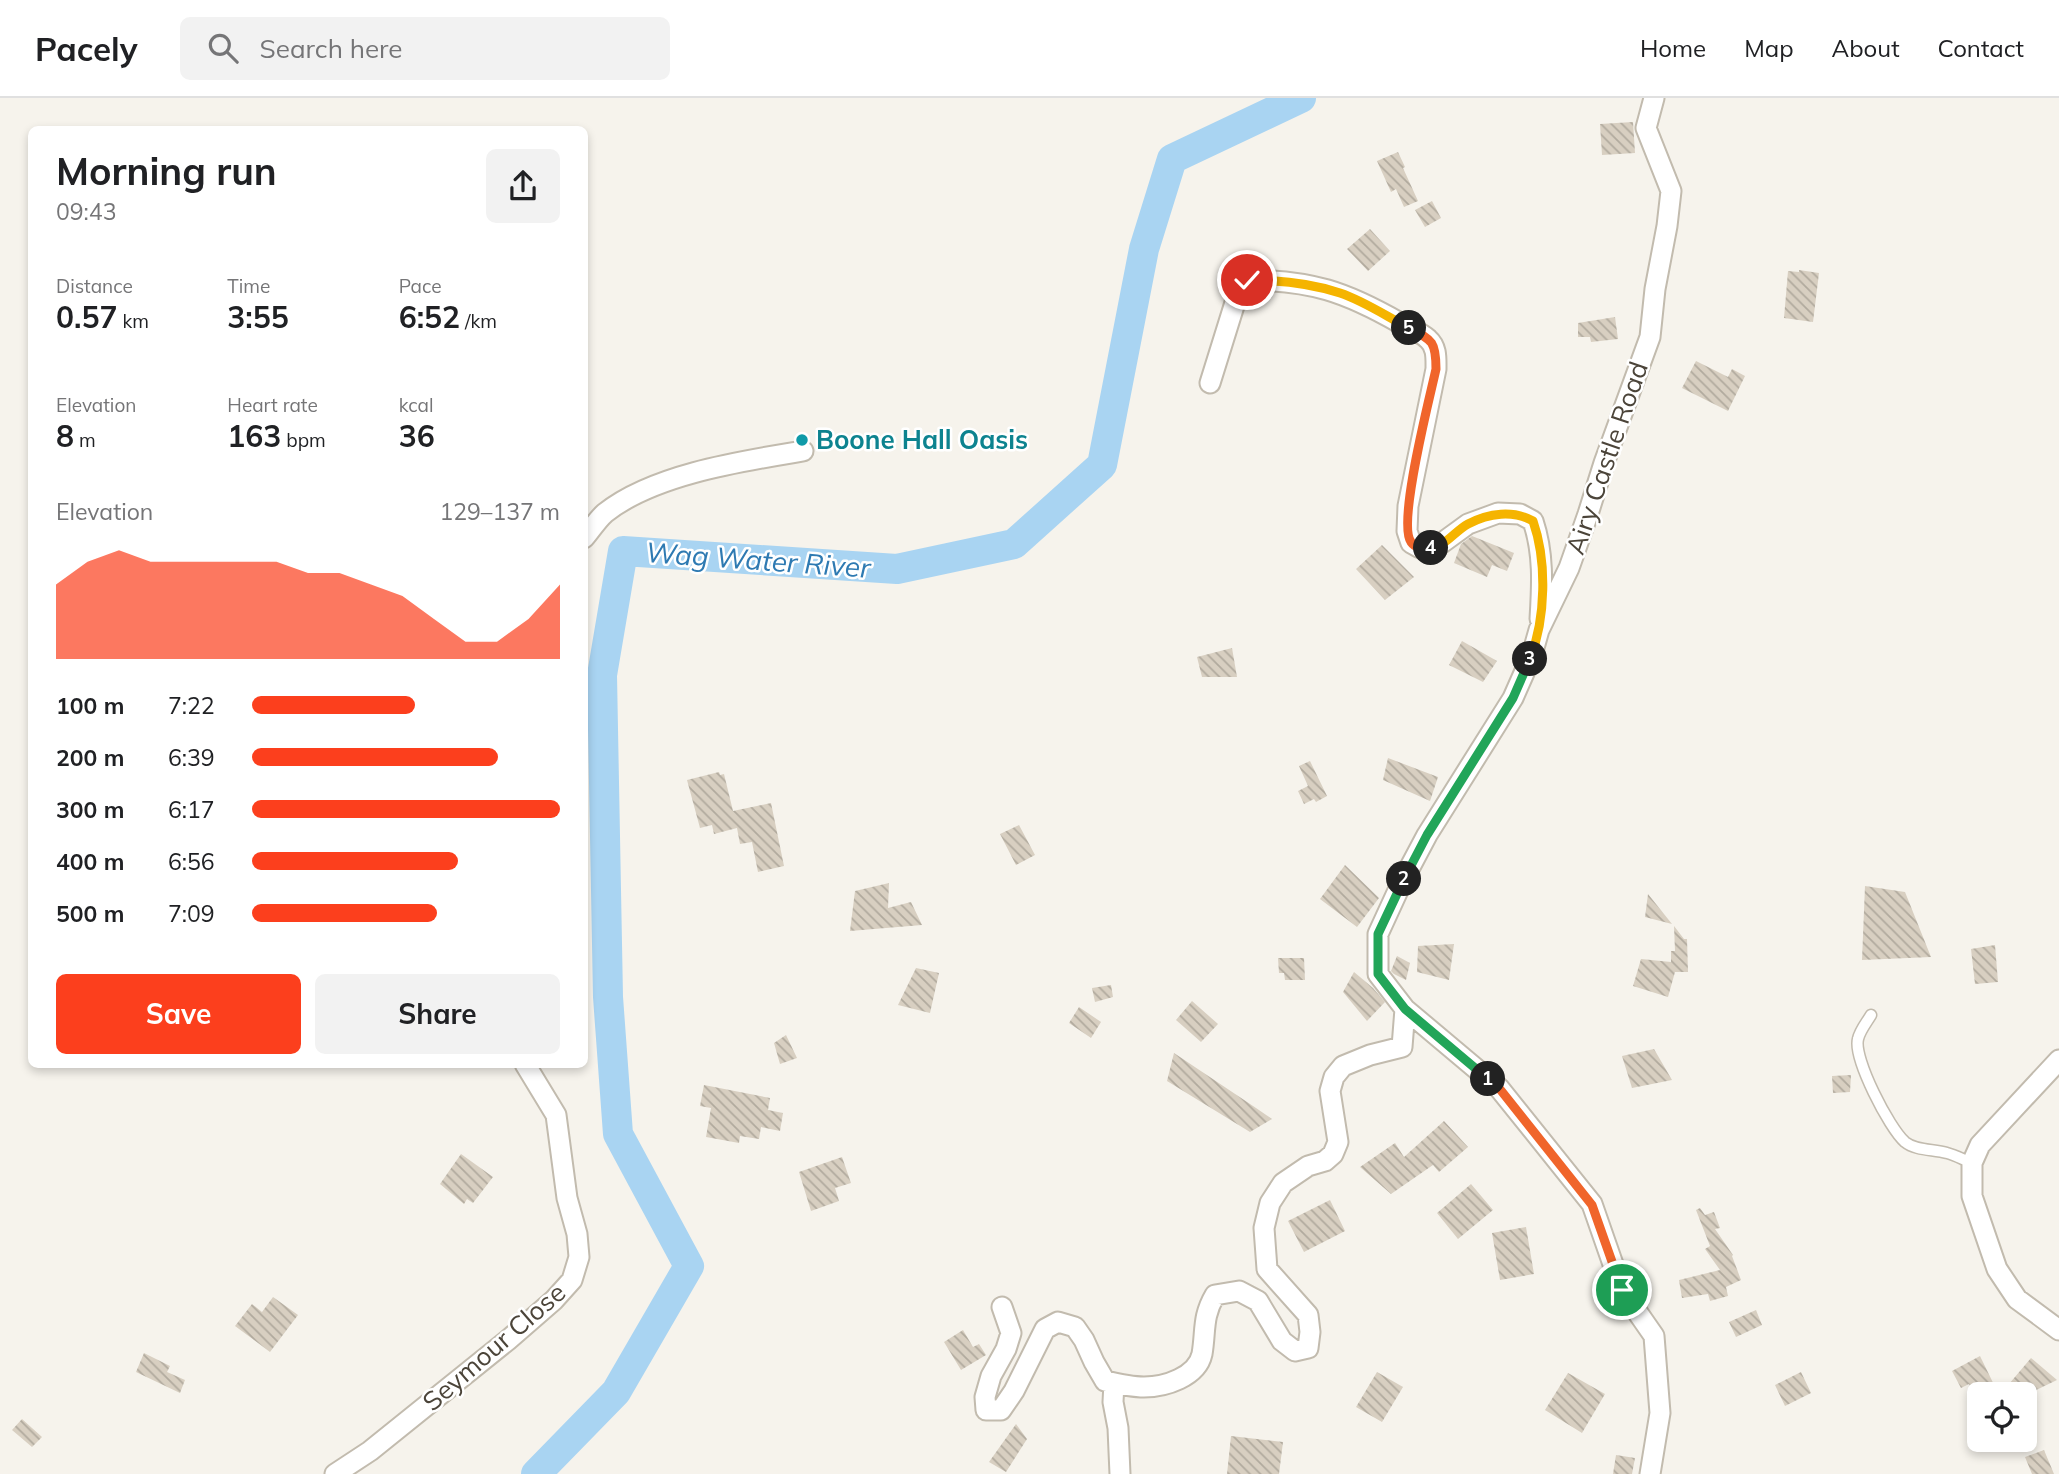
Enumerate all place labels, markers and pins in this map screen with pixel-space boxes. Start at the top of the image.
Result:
pin [1217,250,1277,310]
pin: 5 [1392,310,1426,345]
place label: Boone Hall Oasis [816,423,1028,456]
marker: Boone Hall Oasis [794,432,810,448]
pin: 4 [1414,531,1448,566]
pin: 3 [1512,642,1548,676]
pin: 2 [1386,862,1422,896]
pin: 1 [1470,1062,1506,1096]
pin [1592,1260,1652,1320]

